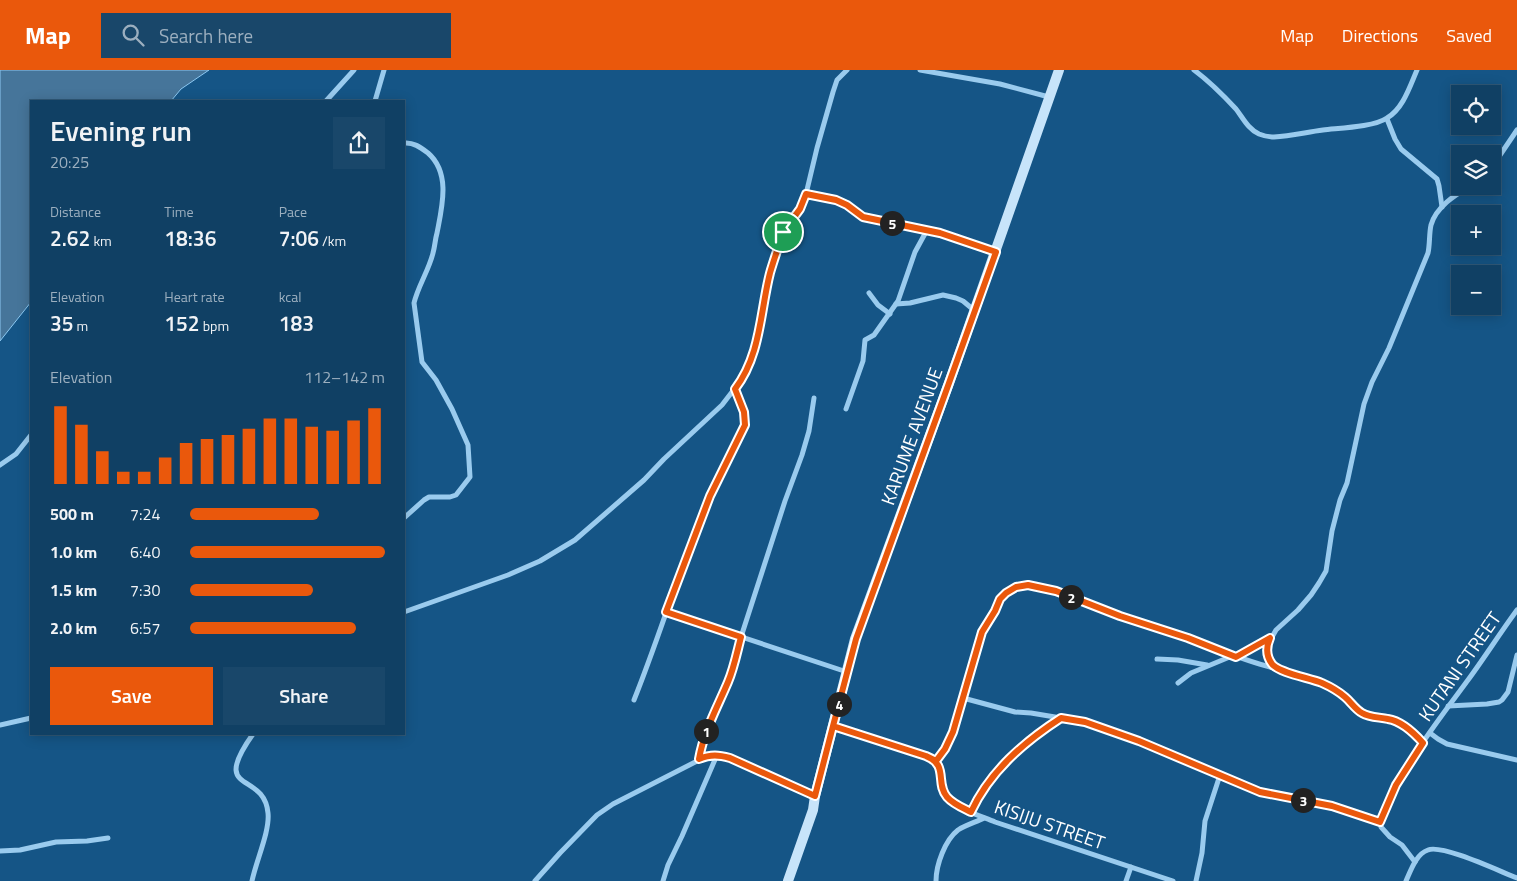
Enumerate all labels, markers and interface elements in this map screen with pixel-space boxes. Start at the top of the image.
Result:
search box [101,13,451,58]
text: Map [25,17,71,53]
icon: search [119,21,147,49]
text: Search here [159,21,253,50]
text: Map [1280,22,1314,49]
text: Directions [1342,22,1418,49]
text: Saved [1446,22,1492,49]
map controls [1451,85,1501,315]
button: locate [1451,85,1501,135]
text: Evening run [50,109,192,152]
button: share [333,117,385,169]
button: layers [1451,145,1501,195]
text: 20:25 [50,150,89,174]
text: Distance [50,201,101,222]
text: Time [164,201,194,222]
text: Pace [279,201,307,222]
button: + [1451,205,1501,255]
pin: 5 [880,210,904,236]
pin [762,211,804,253]
text: 5 [889,213,896,234]
icon: arrive [769,218,797,246]
text: 2.62 [50,222,90,254]
text: 18:36 [164,222,216,254]
text: 7:06 [279,222,319,254]
text: km [90,230,112,251]
text: /km [319,230,346,251]
button: − [1451,265,1501,315]
text: Elevation [50,286,104,307]
text: Heart rate [164,286,224,307]
text: kcal [279,286,302,307]
text: 35 [50,307,74,339]
text: 152 [164,307,200,339]
text: 183 [279,307,314,339]
text: m [74,315,88,336]
text: bpm [200,315,229,336]
street label: KARUME AVENUE [873,363,949,509]
text: Elevation [50,365,112,389]
text: 112–142 m [304,365,385,389]
text: 500 m [50,502,94,526]
text: 7:24 [130,502,160,526]
text: 1.0 km [50,540,97,564]
text: 6:40 [130,540,160,564]
text: 1.5 km [50,578,97,602]
text: 7:30 [130,578,160,602]
pin: 2 [1058,584,1084,610]
text: 2 [1068,587,1075,608]
street label: KUTANI STREET [1410,605,1508,727]
text: 2.0 km [50,616,97,640]
text: 6:57 [130,616,160,640]
button: Save [50,667,213,725]
button: Share [223,667,385,725]
pin: 4 [826,692,852,716]
text: 4 [836,694,843,715]
pin: 1 [694,718,718,744]
text: 1 [703,721,710,742]
pin: 3 [1290,788,1316,812]
text: 3 [1300,790,1307,811]
street label: KISIJU STREET [991,792,1109,856]

